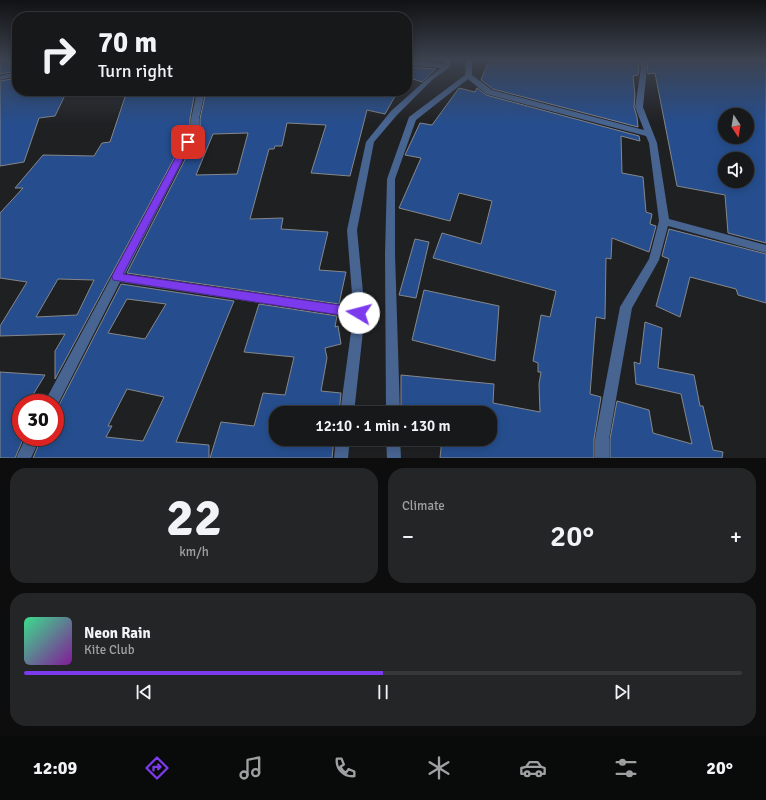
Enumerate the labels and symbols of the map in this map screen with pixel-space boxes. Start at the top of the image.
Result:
north arrow [718,108,754,144]
pin [171,125,205,159]
position arrow [338,292,380,334]
speed limit sign: 30 [12,394,64,446]

